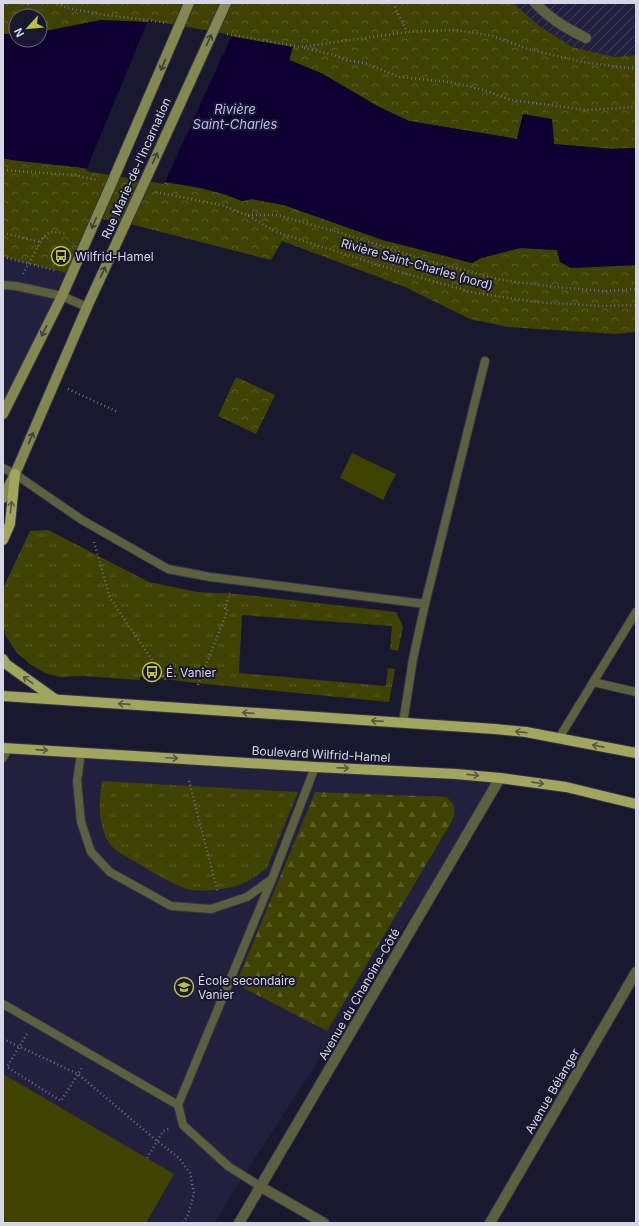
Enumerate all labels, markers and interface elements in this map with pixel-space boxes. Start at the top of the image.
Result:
north arrow [8,8,48,48]
text: N [11,26,27,39]
one-way arrow [206,34,213,46]
one-way arrow [159,58,166,70]
street label: Rue Marie-de-l'Incarnation [98,95,174,241]
water label: Rivière Saint-Charles [193,101,278,132]
one-way arrow [152,153,159,165]
one-way arrow [90,217,97,229]
street label: Rivière Saint-Charles (nord) [339,235,495,293]
bus stop icon: Wilfrid-Hamel [50,245,72,267]
place label: Wilfrid-Hamel [75,249,154,264]
one-way arrow [100,266,107,278]
one-way arrow [40,325,47,337]
one-way arrow [27,433,35,445]
one-way arrow [8,501,15,514]
bus stop icon: É. Vanier [141,661,163,683]
place label: É. Vanier [166,665,216,680]
one-way arrow [23,676,34,684]
one-way arrow [118,701,131,708]
one-way arrow [242,709,255,716]
one-way arrow [371,718,384,725]
one-way arrow [515,728,528,736]
one-way arrow [592,741,605,749]
street label: Boulevard Wilfrid-Hamel [251,743,391,765]
one-way arrow [35,747,48,754]
one-way arrow [165,754,178,762]
one-way arrow [336,764,349,772]
one-way arrow [466,772,479,779]
one-way arrow [531,779,544,787]
street label: Avenue du Chanoine-Côté [315,926,403,1062]
place label: École secondaire Vanier [198,973,295,1002]
school or university icon: École secondaire Vanier [173,976,195,998]
street label: Avenue Bélanger [522,1045,583,1136]

